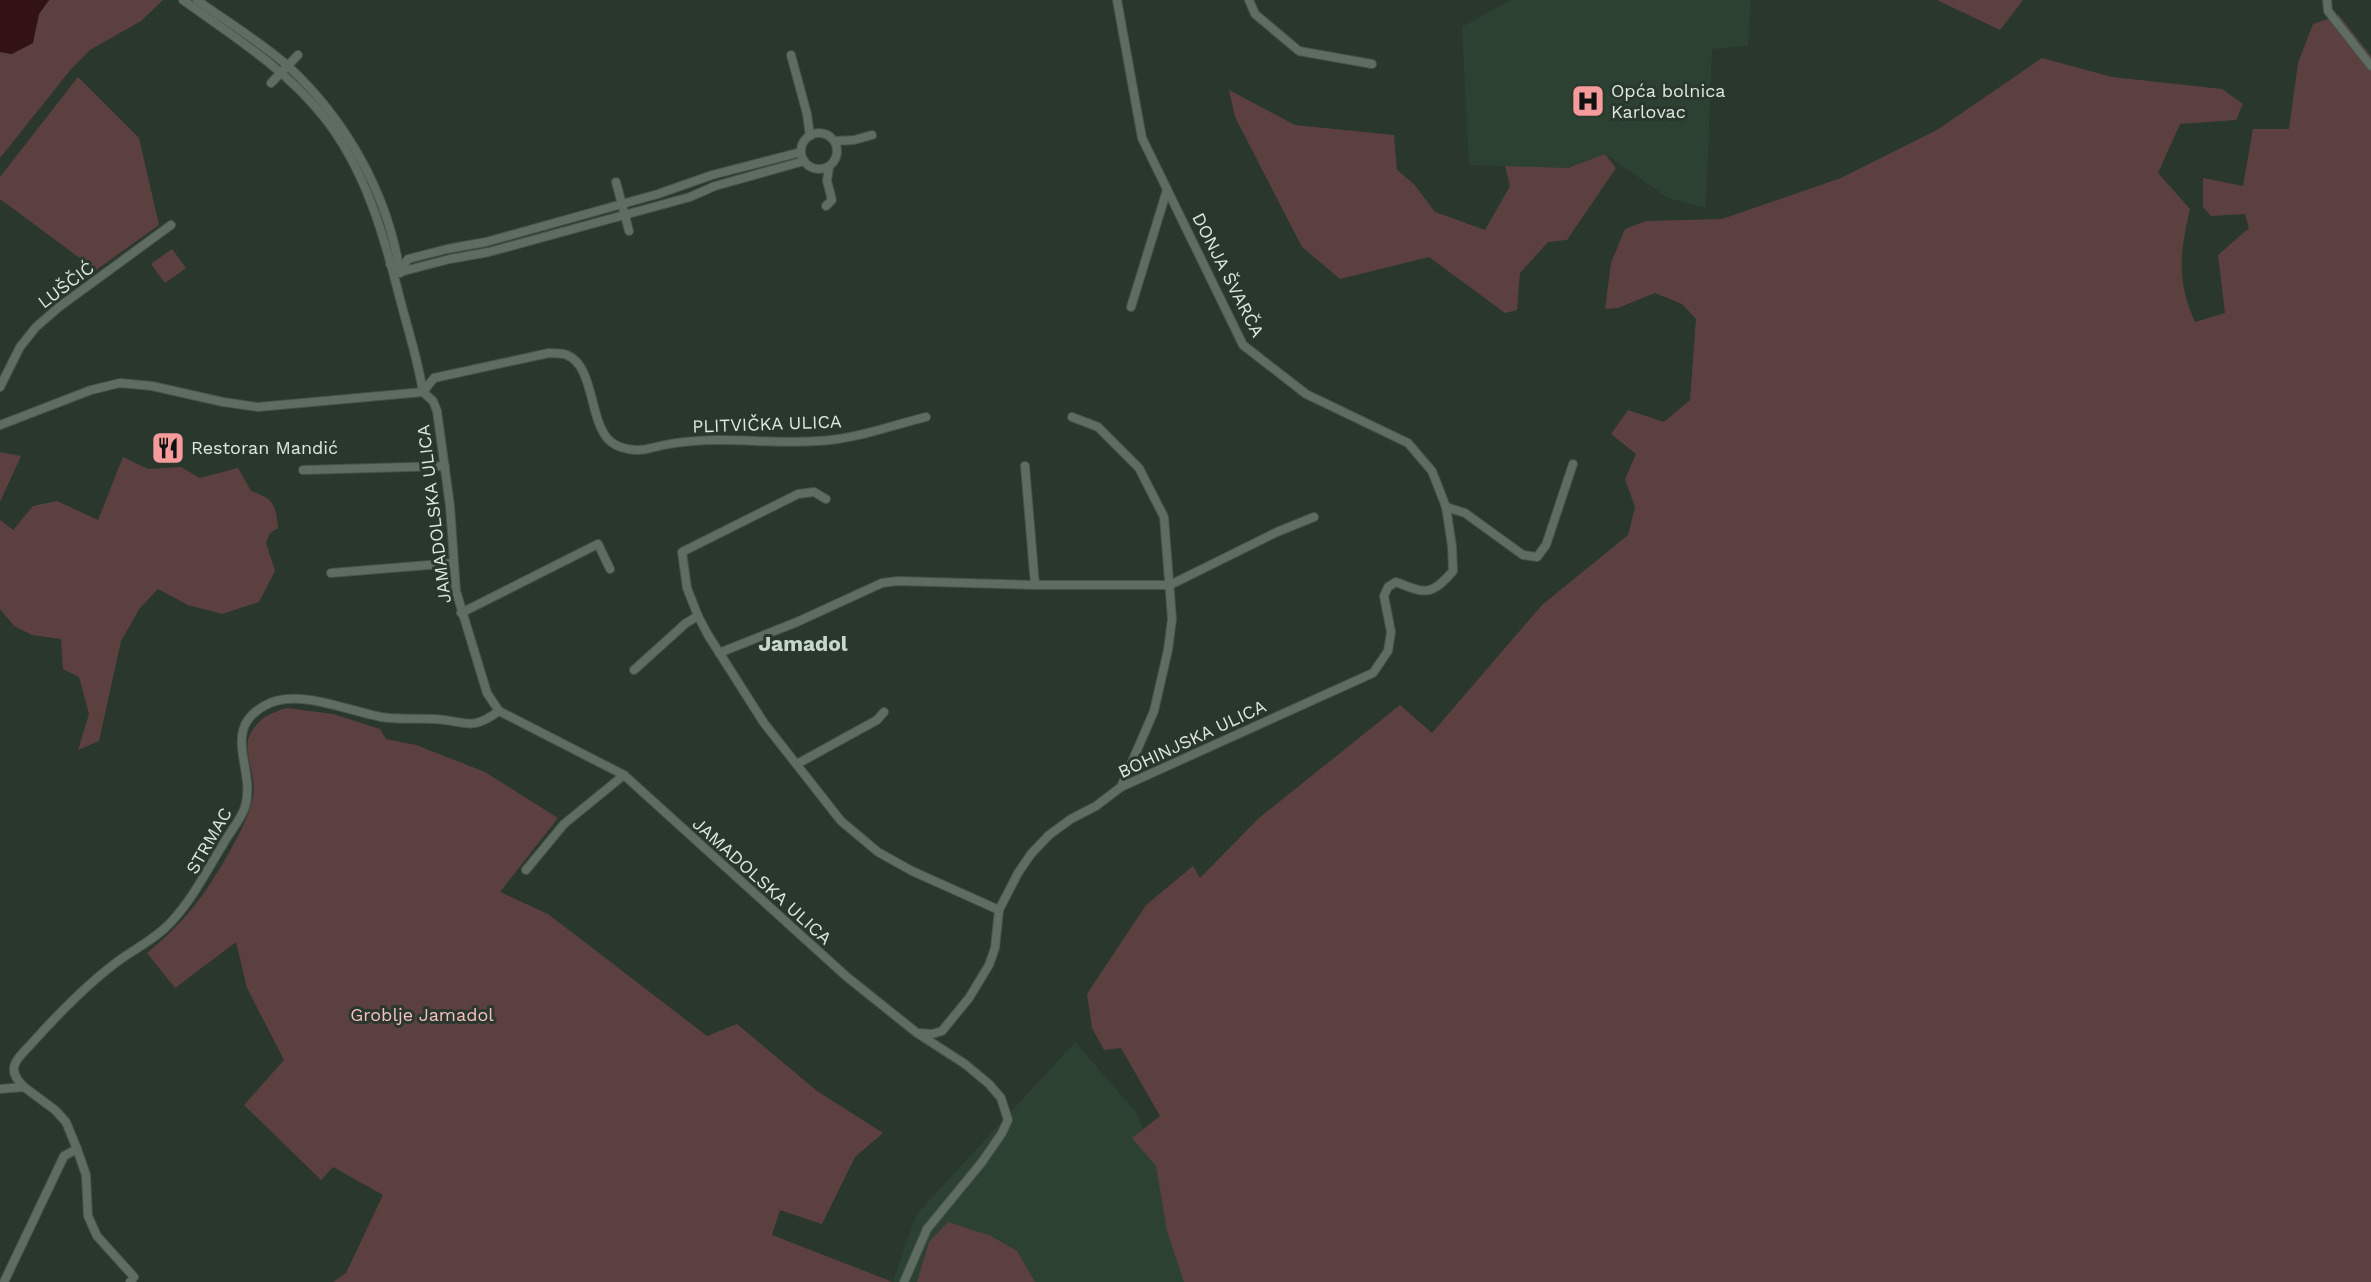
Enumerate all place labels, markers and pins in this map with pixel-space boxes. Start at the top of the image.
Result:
place label: Opća bolnica Karlovac [1611,80,1725,122]
hospital icon: Opća bolnica Karlovac [1570,83,1606,119]
restaurant icon: Restoran Mandić [150,430,186,466]
place label: Restoran Mandić [191,437,338,458]

